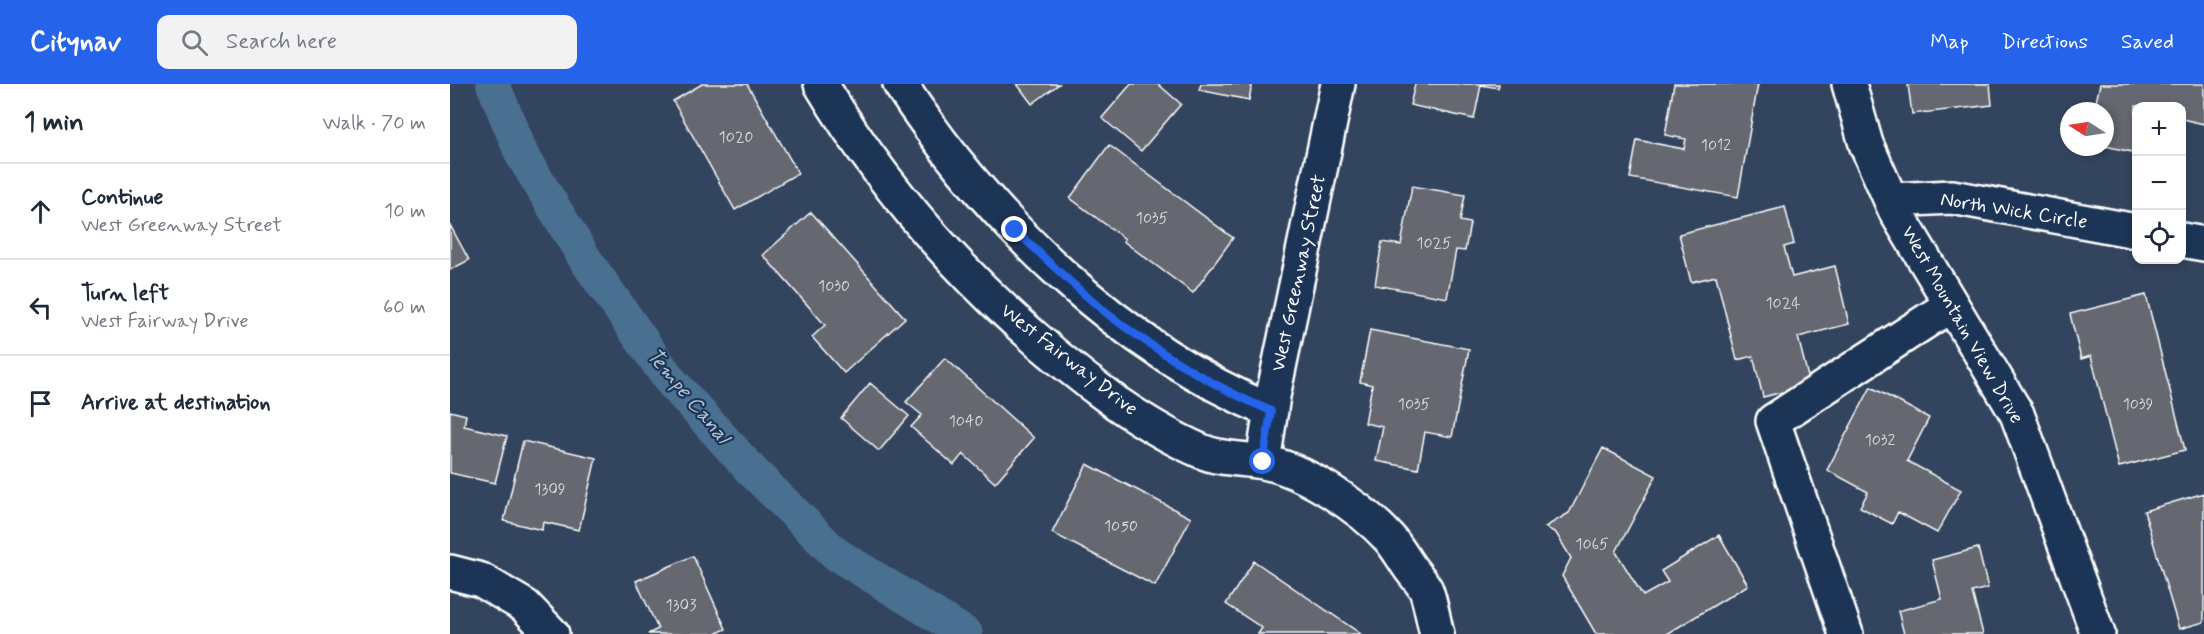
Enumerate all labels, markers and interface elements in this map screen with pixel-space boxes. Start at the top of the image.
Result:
search box [157,15,577,69]
text: Citynav [30,24,121,61]
icon: search [178,26,211,59]
text: Search here [226,28,337,56]
text: Map [1930,28,1969,56]
text: Directions [2002,28,2088,56]
text: Saved [2121,28,2174,56]
north arrow [2060,102,2114,156]
map controls [2132,102,2186,264]
button: + [2132,102,2186,156]
text: 1 min [24,106,84,140]
text: Walk · 70 m [323,110,426,137]
house number: 1020 [719,127,753,148]
house number: 1012 [1701,135,1731,156]
button: − [2132,156,2186,210]
street label: West Greenway Street [1265,172,1333,374]
text: Continue [81,184,163,212]
street label: North Wick Circle [1939,186,2089,236]
icon: ahead [24,195,57,228]
text: 10 m [384,198,426,225]
house number: 1035 [1136,208,1168,229]
button: locate [2132,210,2186,264]
text: West Greenway Street [81,212,282,239]
route end [1001,216,1027,242]
street label: West Mountain View Drive [1894,221,2030,429]
house number: 1025 [1416,233,1452,254]
house number: 1030 [818,276,850,297]
text: Turn left [81,280,169,308]
icon: left [24,291,57,324]
house number: 1024 [1765,293,1801,314]
text: 60 m [383,294,426,321]
street label: West Fairway Drive [995,298,1143,422]
text: West Fairway Drive [81,308,249,335]
water label: Tempe Canal [640,342,738,452]
icon: arrive [24,387,57,420]
text: Arrive at destination [81,389,271,417]
house number: 1035 [1398,394,1430,415]
house number: 1039 [2123,394,2153,415]
house number: 1040 [949,411,983,432]
house number: 1032 [1865,430,1895,451]
route start [1249,448,1275,474]
house number: 1309 [534,479,566,500]
house number: 1050 [1104,516,1138,537]
house number: 1065 [1575,534,1609,555]
house number: 1303 [666,595,696,616]

